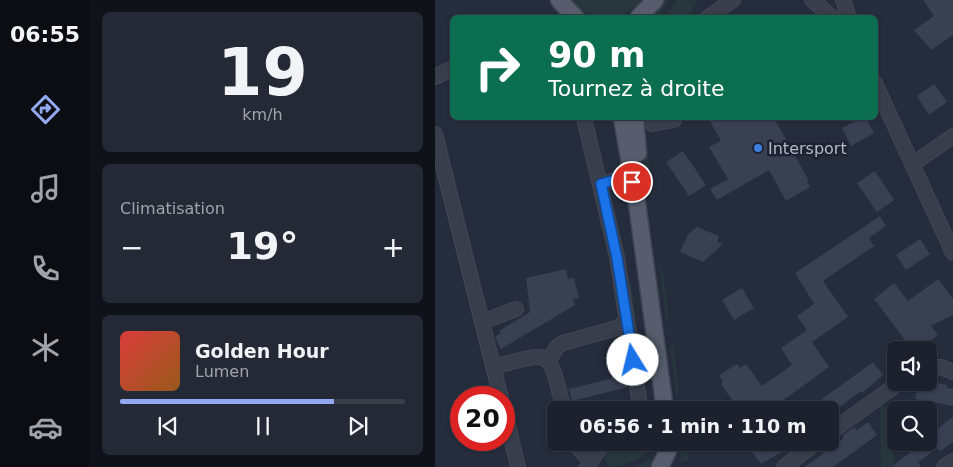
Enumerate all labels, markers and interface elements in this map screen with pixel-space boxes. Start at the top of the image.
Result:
text: 06:55 [10,22,80,47]
text: 19 [217,35,308,110]
icon: right [465,35,530,100]
text: 90 m [548,35,645,75]
text: Tournez à droite [548,76,725,101]
icon: directions [28,92,63,127]
text: km/h [242,105,283,124]
place label: Intersport [768,139,847,158]
marker: Intersport [752,142,764,154]
pin [611,161,653,203]
icon: arrive [618,168,646,196]
icon: music [28,171,63,206]
text: Climatisation [120,199,225,218]
text: 19° [227,224,298,268]
text: − [120,231,143,264]
text: + [382,231,405,264]
icon: phone [28,251,63,286]
icon: climate [28,330,63,365]
position arrow [606,333,658,385]
text: Golden Hour [195,340,329,362]
map controls [887,341,937,451]
button: sound [887,341,937,391]
text: Lumen [195,362,249,381]
speed limit sign: 20 [450,386,515,451]
button: search [887,401,937,451]
icon: car [28,410,63,445]
icon: previous [154,412,182,440]
icon: pause [249,412,277,440]
icon: next [344,412,372,440]
text: 06:56 · 1 min · 110 m [579,415,807,437]

